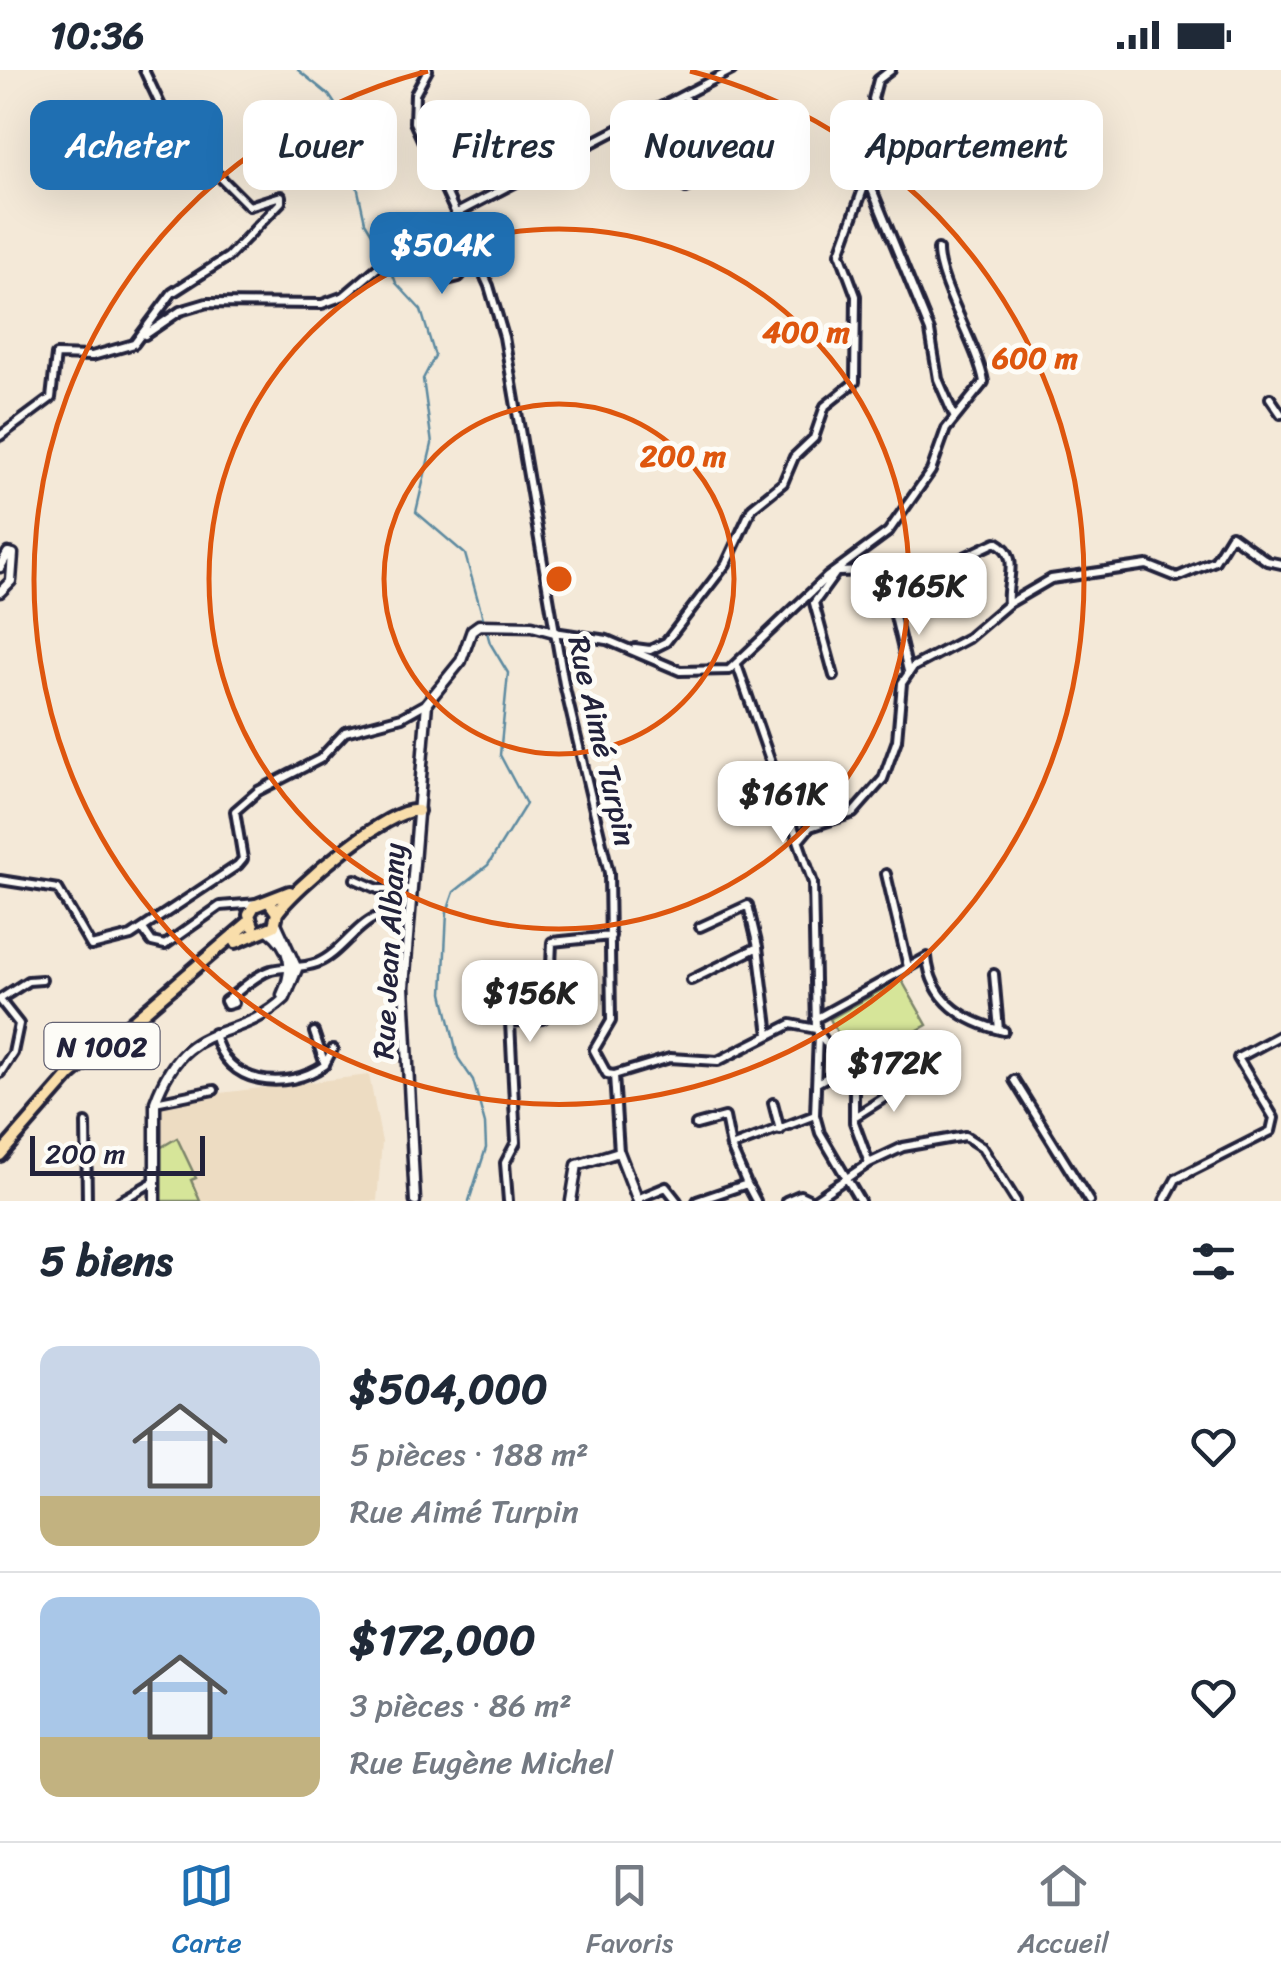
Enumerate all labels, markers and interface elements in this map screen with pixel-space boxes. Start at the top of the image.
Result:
text: 10:36 [50,2,144,69]
chip: Acheter [30,100,223,190]
chip: Louer [243,100,397,190]
chip: Filtres [417,100,590,190]
chip: Nouveau [610,100,810,190]
chip: Appartement [830,100,1103,190]
pin: $504K [372,212,512,297]
text: $504K [392,216,492,273]
text: 400 m [762,305,850,359]
text: 600 m [992,331,1078,385]
text: 200 m [640,429,726,483]
pin: $165K [849,553,989,638]
text: $165K [873,557,965,614]
centre of rings [541,561,577,597]
street label: Rue Aimé Turpin [552,630,652,852]
pin: $161K [713,761,853,846]
text: $161K [740,765,826,822]
street label: Rue Jean Albany [356,841,422,1060]
pin: $156K [460,960,600,1045]
text: $156K [484,964,576,1021]
road number: N 1002 [44,1023,160,1069]
pin: $172K [824,1030,964,1115]
text: $172K [848,1034,940,1091]
text: 200 m [45,1129,125,1178]
scale bar [30,1131,205,1176]
text: 5 biens [40,1224,173,1298]
icon: filters [1186,1234,1241,1289]
text: $504,000 [350,1352,548,1426]
icon: home [120,1386,240,1506]
icon: heart [1186,1419,1241,1474]
text: 5 pièces · 188 m² [350,1426,589,1483]
text: Rue Aimé Turpin [350,1483,579,1540]
text: $172,000 [350,1603,535,1677]
icon: home [120,1637,240,1757]
icon: heart [1186,1670,1241,1725]
text: 3 pièces · 86 m² [350,1677,572,1734]
text: Rue Eugène Michel [350,1734,613,1791]
tab: Carte [172,1858,242,1967]
tab: Favoris [586,1858,673,1967]
tab: Accueil [1017,1858,1109,1967]

